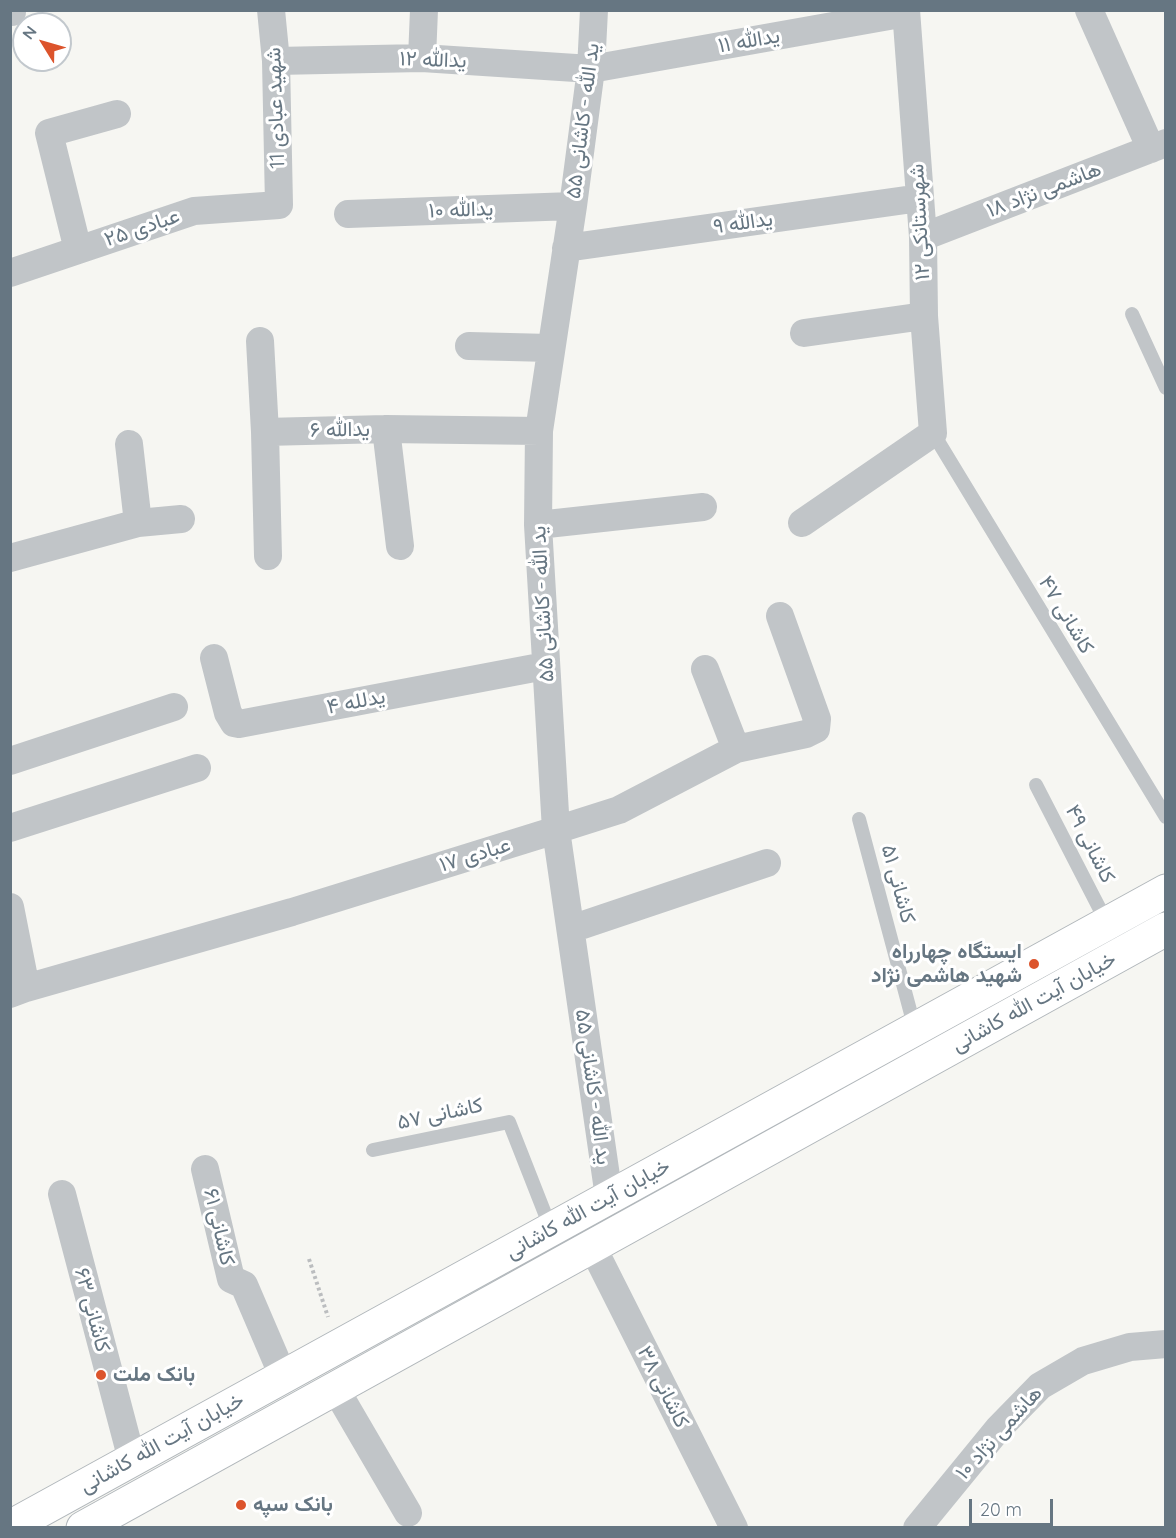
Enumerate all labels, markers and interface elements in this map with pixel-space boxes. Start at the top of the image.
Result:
north arrow [12,12,72,72]
text: N [18,22,41,43]
street label: یدالله ۱۱ [716,23,782,59]
street label: ید الله - کاشانی ۵۵ [561,42,605,200]
street label: یدالله ۱۲ [399,46,467,74]
street label: شهید عبادی 11 [261,47,291,169]
street label: هاشمی نژاد ۱۸ [983,157,1105,223]
street label: شهرستانکی ۱۲ [904,163,936,281]
street label: یدالله ۱۰ [428,196,494,224]
street label: عبادی ۲۵ [101,203,183,253]
street label: یدالله ۹ [712,206,774,240]
street label: یدالله ۶ [310,417,370,443]
street label: ید الله - کاشانی ۵۵ [526,525,560,683]
street label: کاشانی ۴۷ [1033,571,1099,659]
street label: یدلله ۴ [325,684,387,720]
street label: کاشانی ۴۹ [1060,801,1120,887]
street label: عبادی ۱۷ [437,832,513,878]
street label: کاشانی ۵۱ [875,842,921,926]
place label: ایستگاه چهارراه شهید هاشمی نژاد [871,939,1022,989]
street label: خیابان آیت الله کاشانی [947,946,1121,1058]
marker: ایستگاه چهارراه شهید هاشمی نژاد [1027,957,1041,971]
street label: ید الله - کاشانی ۵۵ [570,1008,616,1166]
street label: کاشانی ۵۷ [395,1093,485,1135]
street label: خیابان آیت الله کاشانی [501,1153,675,1265]
street label: کاشانی ۶۱ [198,1186,240,1268]
street label: کاشانی ۶۳ [69,1265,115,1355]
street label: کاشانی ۳۸ [632,1342,694,1432]
place label: بانک ملت [113,1362,195,1388]
marker: بانک ملت [94,1368,108,1382]
street label: هاشمی نژاد ۱۰ [950,1381,1048,1485]
street label: خیابان آیت الله کاشانی [75,1387,249,1499]
scale bar [972,1487,1056,1525]
place label: بانک سپه [253,1492,333,1518]
marker: بانک سپه [234,1498,248,1512]
text: 20 m [980,1498,1022,1521]

